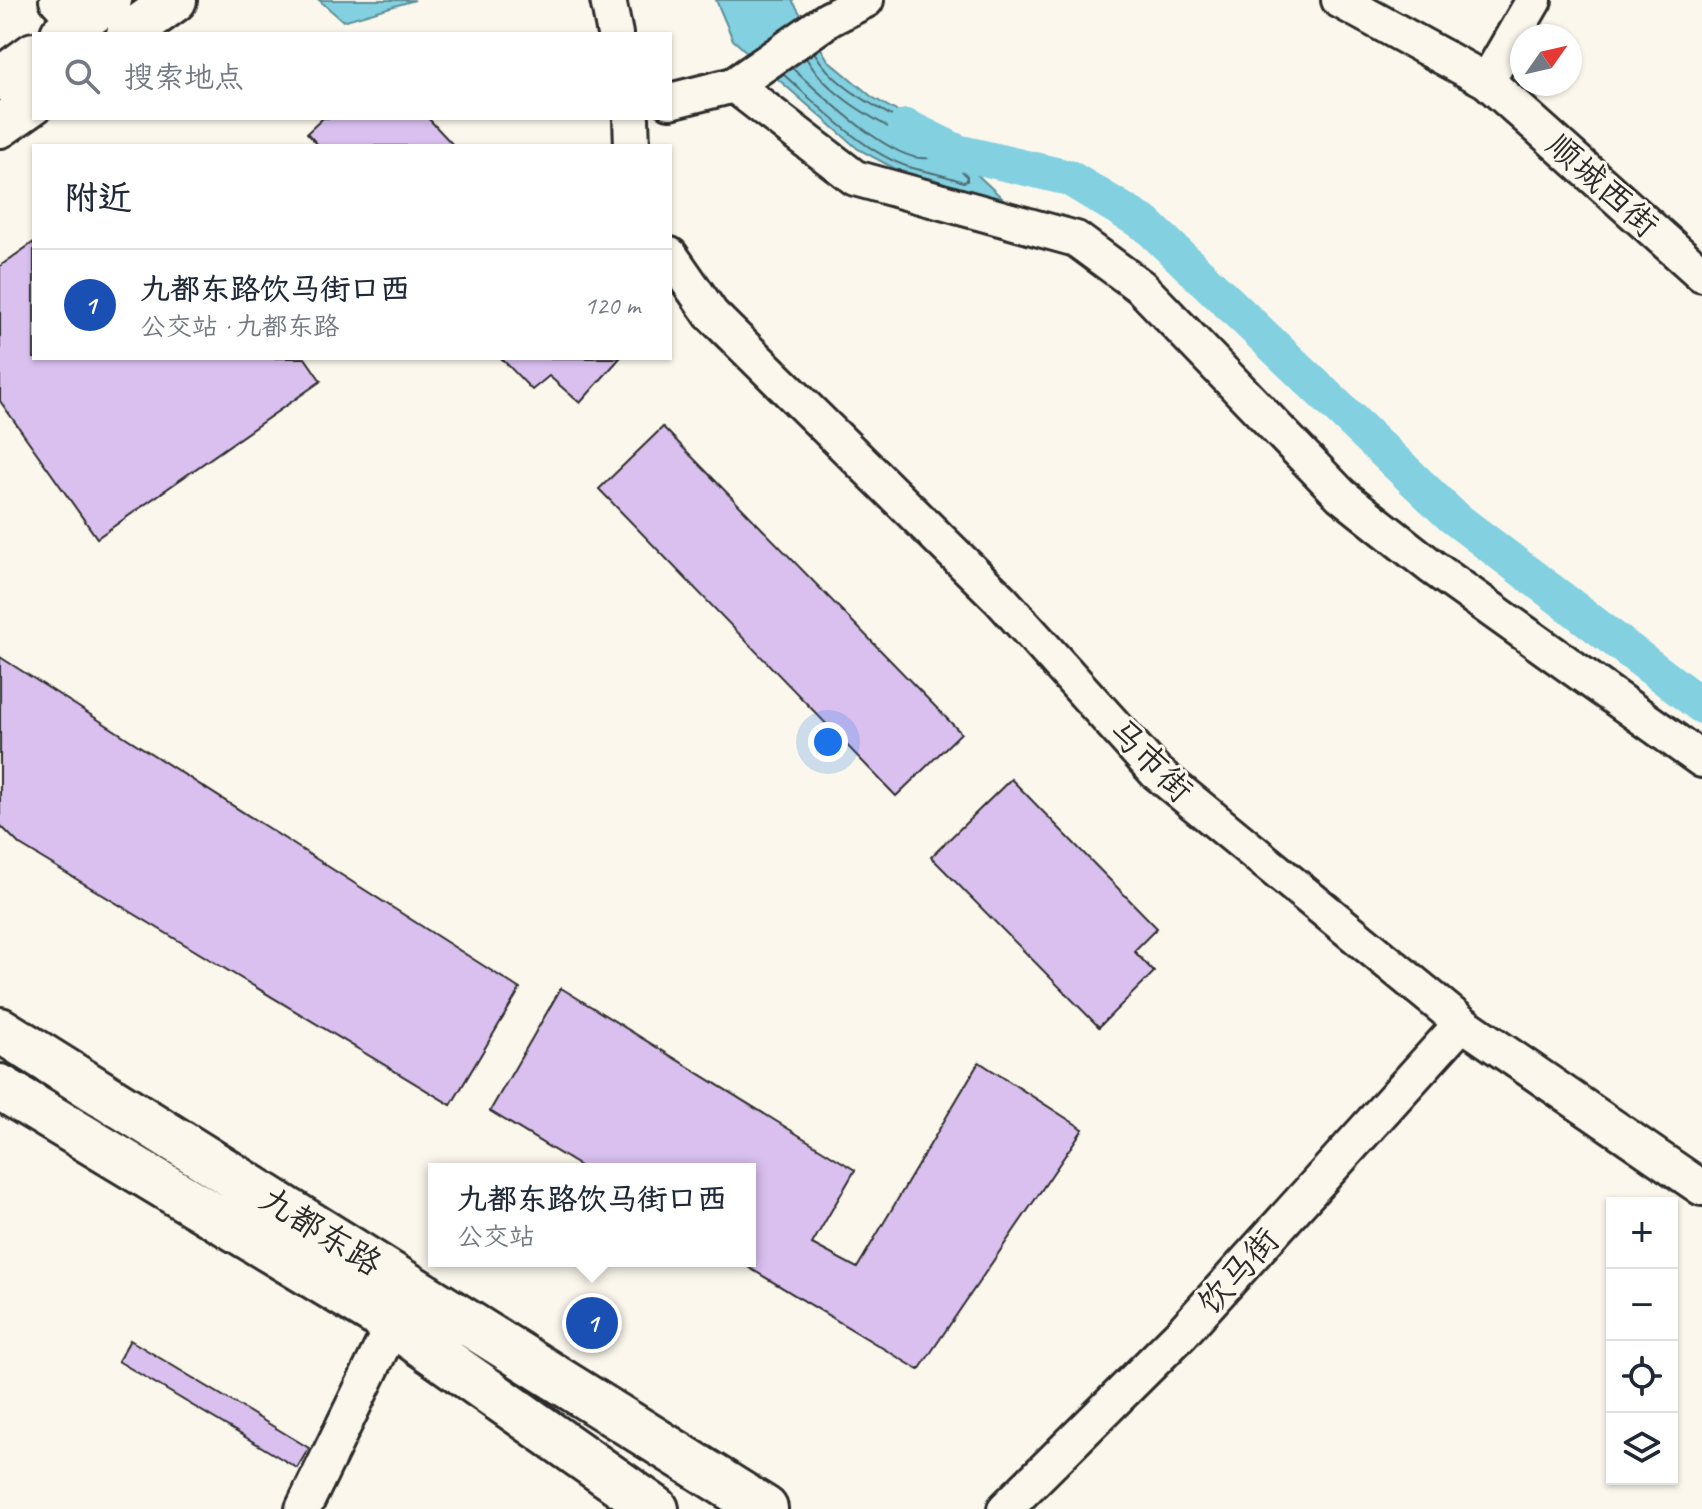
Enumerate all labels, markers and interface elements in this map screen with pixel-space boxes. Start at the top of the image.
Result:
north arrow [1510,24,1582,96]
search box [32,32,672,120]
icon: search [60,54,104,98]
text: 搜索地点 [124,58,244,96]
street label: 顺城西街 [1538,124,1668,246]
text: 附近 [64,176,132,219]
text: 九都东路饮马街口西 [140,270,410,308]
text: 1 [84,289,96,322]
text: 120 m [584,289,640,322]
text: 公交站 · 九都东路 [140,310,339,343]
street label: 马市街 [1100,709,1202,811]
your location [808,722,848,762]
popup [428,1163,756,1267]
street label: 九都东路 [252,1177,390,1285]
text: 九都东路饮马街口西 [457,1180,727,1218]
map controls [1606,1197,1678,1485]
button: + [1606,1197,1678,1269]
street label: 饮马街 [1188,1219,1288,1323]
text: 公交站 [457,1220,535,1253]
button: − [1606,1269,1678,1341]
pin: 1 [566,1293,618,1353]
button: locate [1606,1341,1678,1413]
button: layers [1606,1413,1678,1485]

